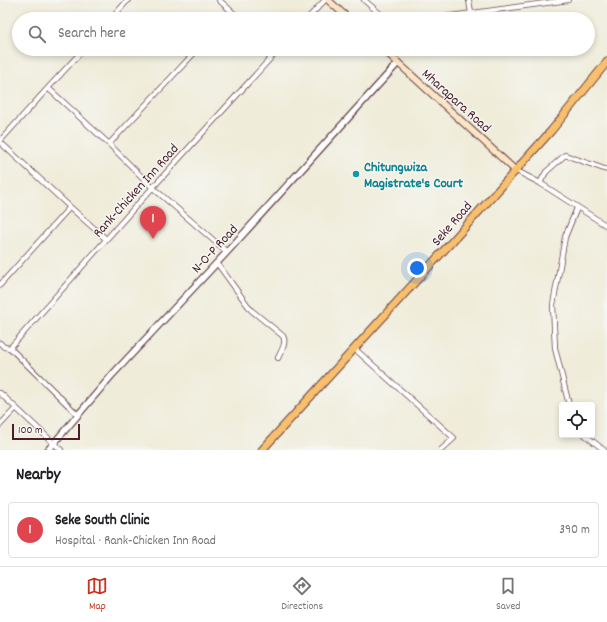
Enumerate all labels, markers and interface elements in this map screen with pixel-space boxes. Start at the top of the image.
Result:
search box [12,12,595,56]
icon: search [26,23,48,45]
text: Search here [58,23,126,45]
street label: Mharapara Road [417,65,495,138]
street label: Rank-Chicken Inn Road [89,140,184,243]
place label: Chitungwiza Magistrate's Court [364,158,464,194]
marker: Chitungwiza Magistrate's Court [351,169,361,179]
street label: Seke Road [427,198,478,251]
pin: 1 [140,206,166,239]
street label: N-O-P Road [188,221,243,278]
your location [407,258,427,278]
map controls [559,402,595,438]
button: locate [559,402,595,438]
scale bar [12,422,80,441]
text: 100 m [18,423,42,439]
text: Nearby [16,464,60,488]
text: Seke South Clinic [55,510,149,532]
text: 1 [29,521,31,540]
text: 390 m [559,521,590,540]
text: Hospital · Rank-Chicken Inn Road [55,532,216,551]
tab: Map [86,575,108,615]
tab: Directions [281,575,323,615]
tab: Saved [496,575,521,615]

